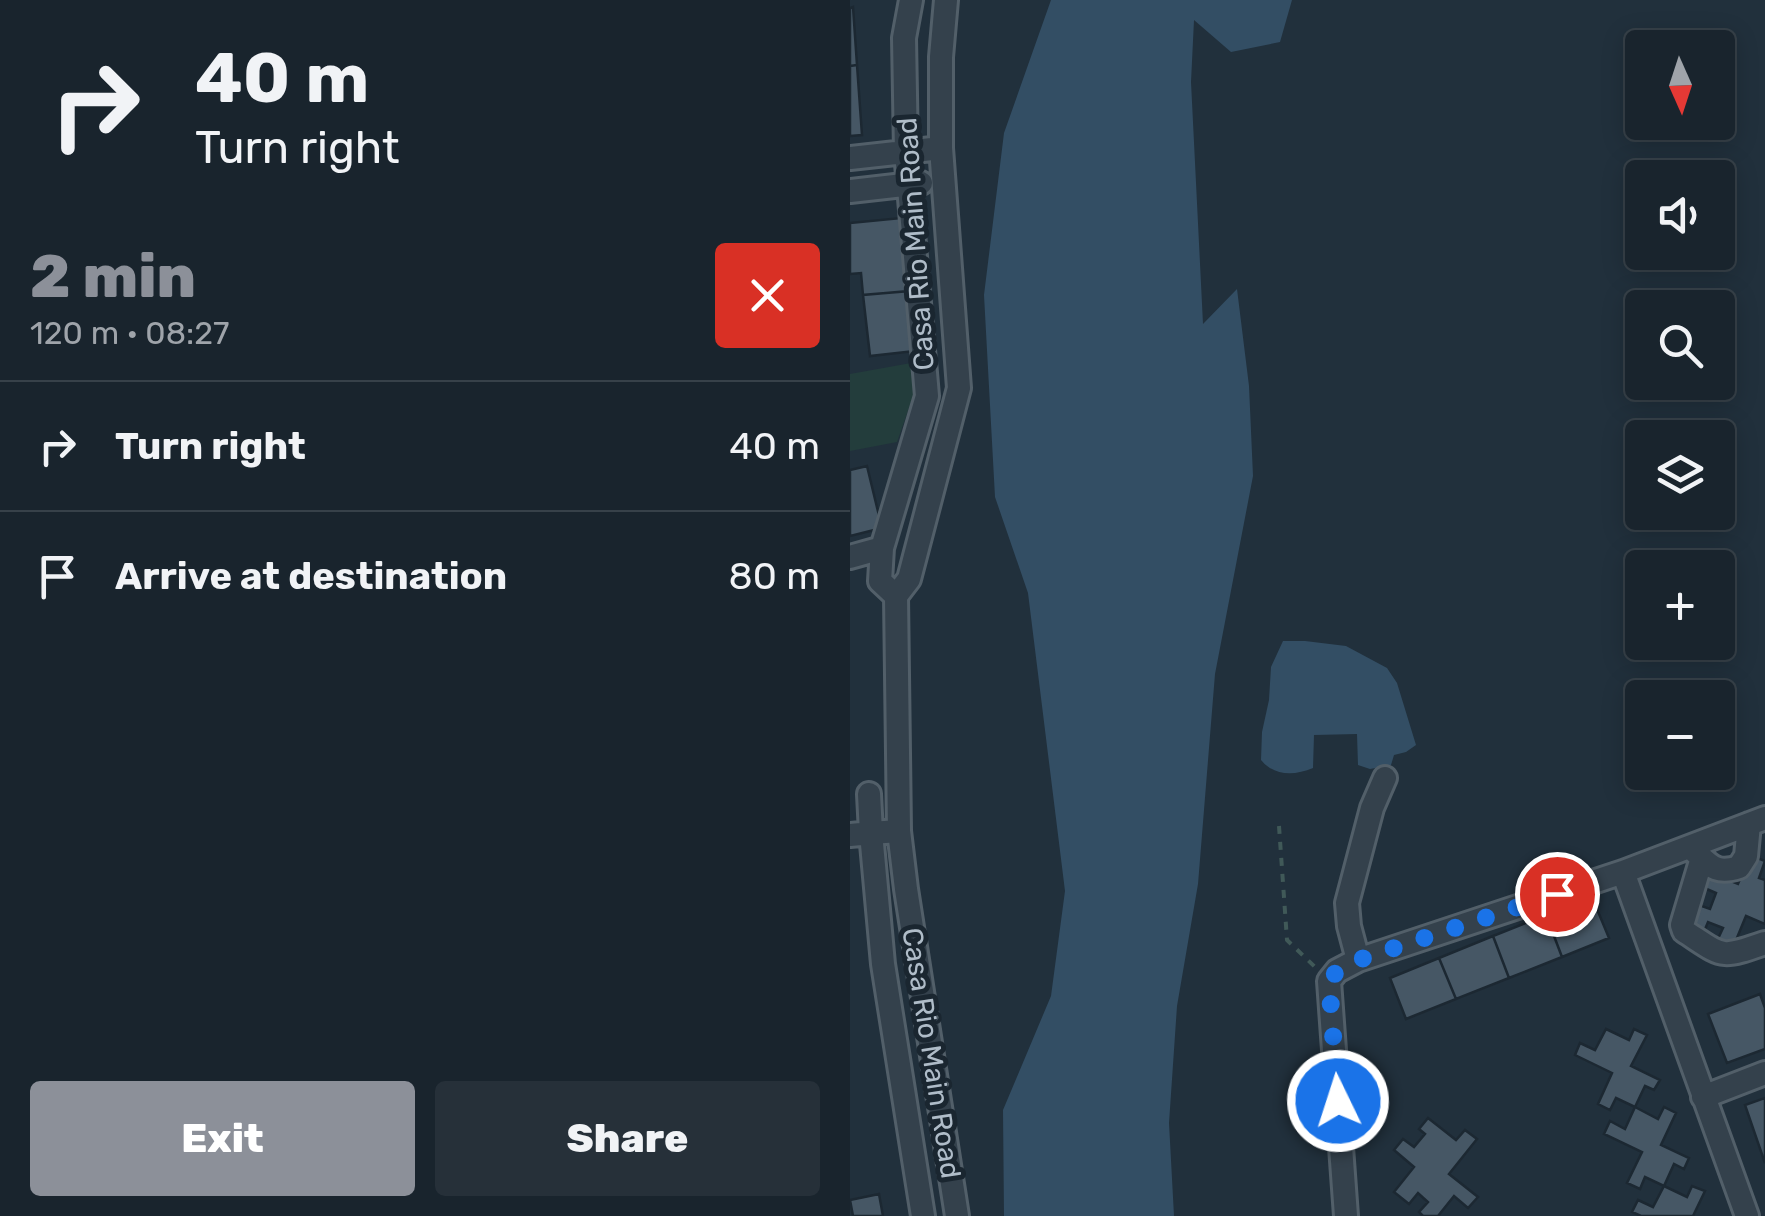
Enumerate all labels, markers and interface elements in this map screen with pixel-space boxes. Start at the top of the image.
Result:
north arrow [1625,30,1735,140]
map controls [1625,30,1735,790]
text: 40 m [195,37,369,120]
icon: right [30,40,160,170]
street label: Casa Rio Main Road [890,116,941,372]
text: Turn right [195,121,399,174]
button: sound [1625,160,1735,270]
text: 2 min [30,241,196,312]
button: close [715,243,820,348]
button: search [1625,290,1735,400]
text: 120 m · 08:27 [30,314,229,352]
icon: right [30,419,85,474]
button: layers [1625,420,1735,530]
text: Turn right [115,423,306,469]
text: 40 m [729,423,820,469]
icon: arrive [30,549,85,604]
button: + [1625,550,1735,660]
text: Arrive at destination [115,553,507,599]
text: 80 m [729,553,820,599]
button: − [1625,680,1735,790]
pin [1515,852,1600,937]
icon: arrive [1530,867,1585,922]
street label: Casa Rio Main Road [895,925,968,1181]
position arrow [1286,1049,1390,1153]
button: Exit [30,1081,415,1196]
button: Share [435,1081,820,1196]

